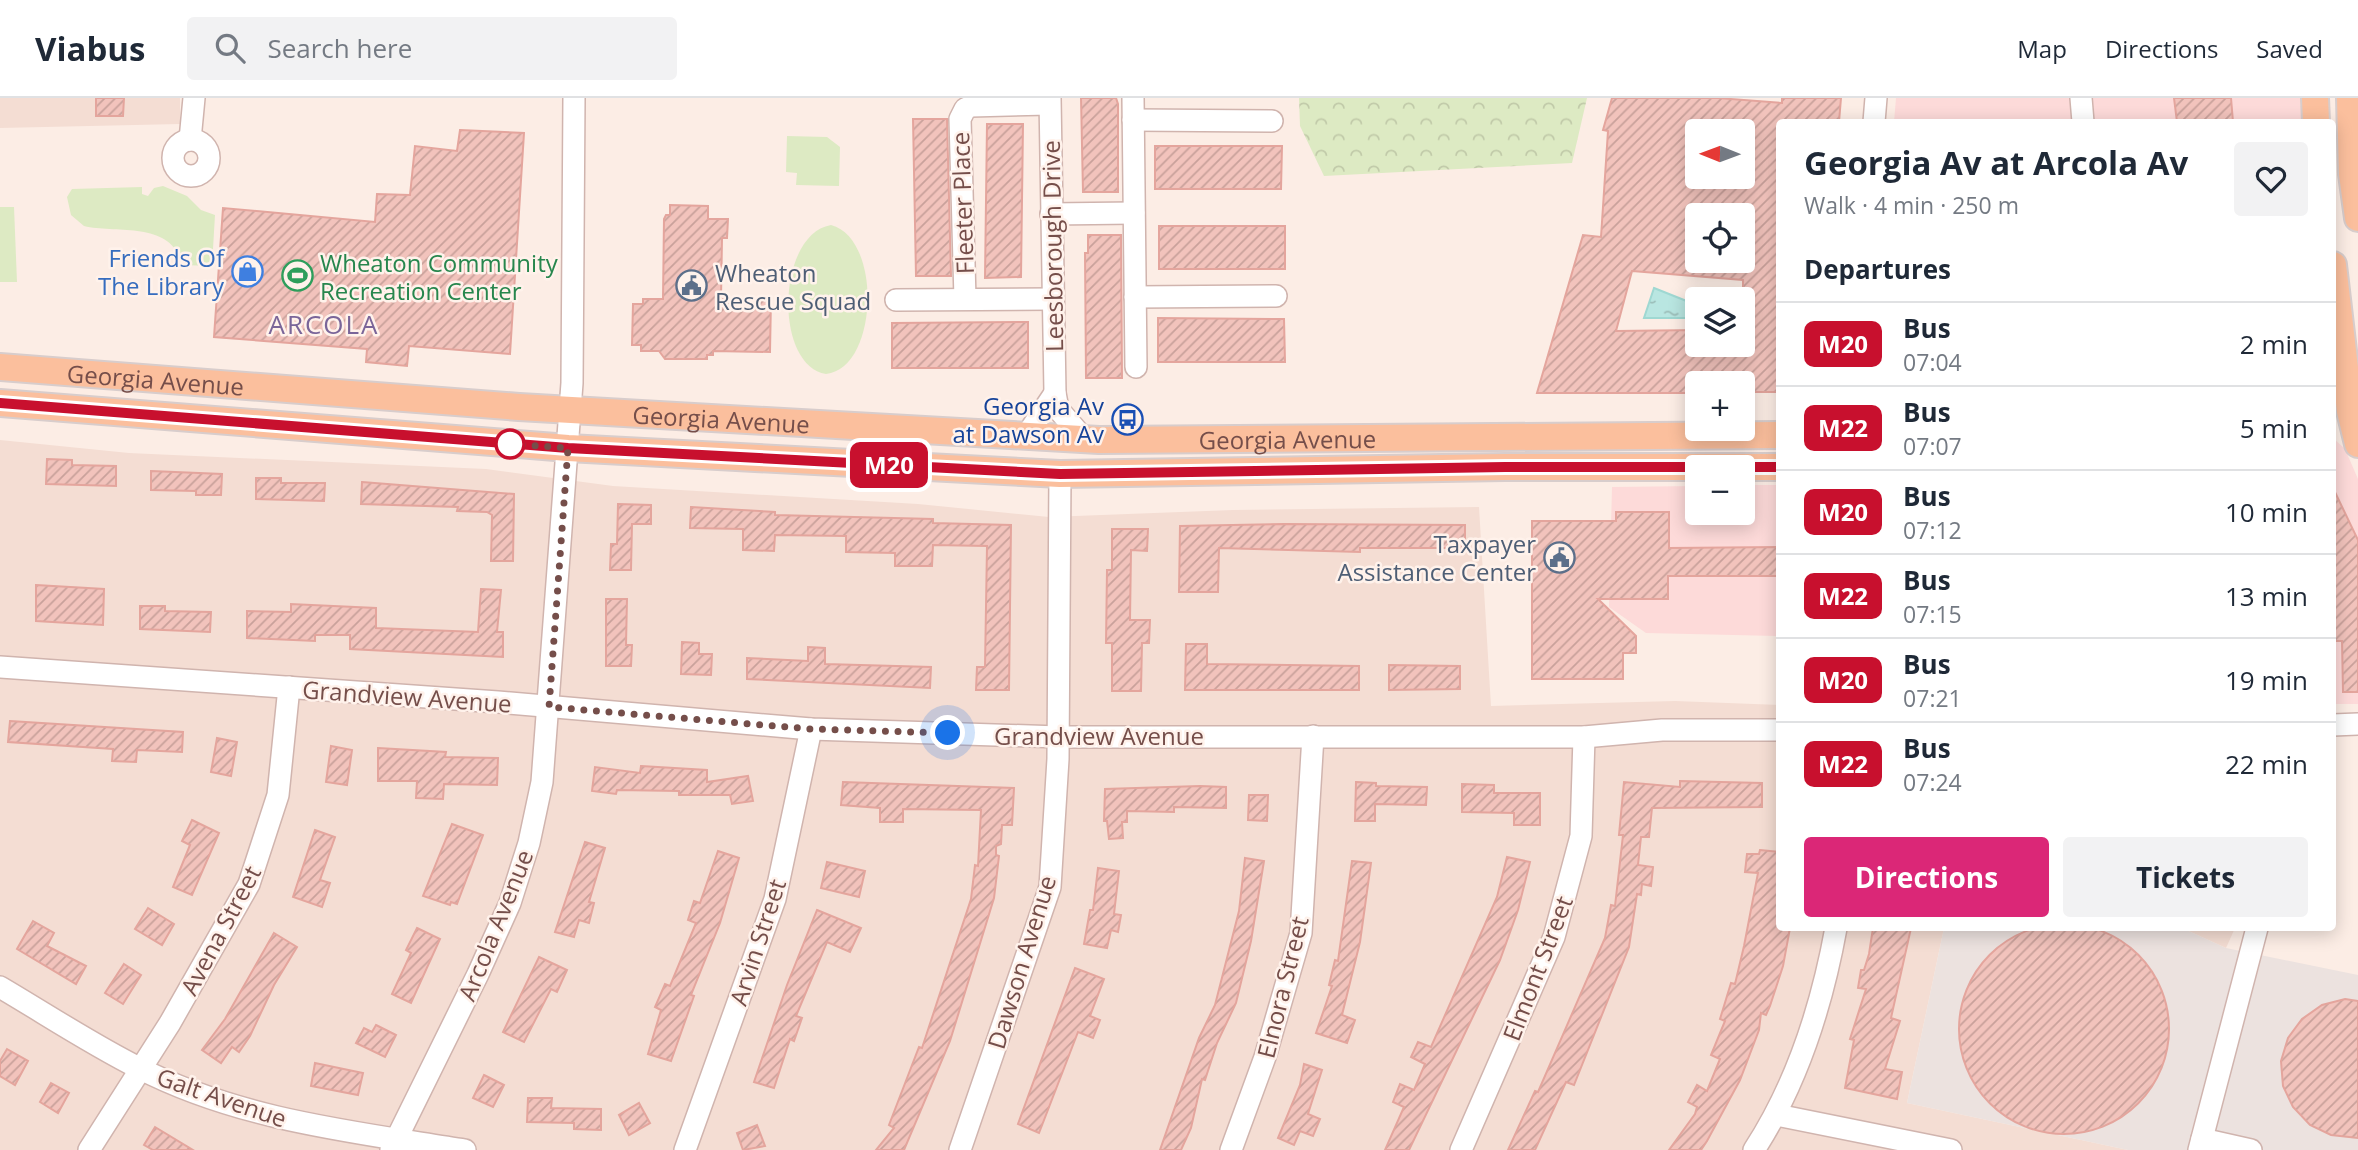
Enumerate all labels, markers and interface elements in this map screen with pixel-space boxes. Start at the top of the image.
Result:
search box [187,17,677,80]
text: Viabus [35,26,145,71]
icon: search [211,29,249,67]
text: Search here [267,30,412,66]
text: Map [2017,32,2067,65]
text: Directions [2105,32,2218,65]
text: Saved [2256,32,2323,65]
north arrow [1685,119,1755,189]
map controls [1685,119,1755,525]
street label: Fleeter Place [943,131,981,275]
street label: Leesborough Drive [1034,140,1070,352]
text: Georgia Av at Arcola Av [1804,140,2188,185]
button: heart [2234,142,2308,216]
text: Walk · 4 min · 250 m [1804,189,2019,221]
button: locate [1685,203,1755,273]
place label: Friends Of The Library [98,241,226,302]
place label: Wheaton Community Recreation Center [320,246,559,307]
text: Departures [1804,251,1951,287]
shop icon: Friends Of The Library [230,254,264,288]
place label: Wheaton Rescue Squad [715,256,871,317]
sports icon: Wheaton Community Recreation Center [280,259,314,293]
public building icon: Wheaton Rescue Squad [675,269,709,303]
button: layers [1685,287,1755,357]
district label: ARCOLA [268,306,380,342]
text: Bus [1903,310,1951,346]
text: 2 min [2240,326,2308,362]
text: M20 [1818,327,1868,360]
text: 07:04 [1903,346,1962,378]
street label: Georgia Avenue [66,356,245,402]
button: + [1685,371,1755,441]
place label: Georgia Av at Dawson Av [953,389,1104,450]
text: Bus [1903,394,1951,430]
street label: Georgia Avenue [632,397,811,440]
bus stop icon: Georgia Av at Dawson Av [1110,402,1144,436]
text: 5 min [2240,410,2308,446]
text: M22 [1818,411,1868,444]
street label: Georgia Avenue [1199,421,1376,456]
unlabelled marker [495,429,525,459]
text: 07:07 [1903,430,1962,462]
line badge: M20 [849,442,929,488]
text: M20 [864,448,914,481]
button: − [1685,455,1755,525]
text: Bus [1903,478,1951,514]
text: 10 min [2225,494,2308,530]
text: M20 [1818,495,1868,528]
text: 07:12 [1903,514,1962,546]
place label: Taxpayer Assistance Center [1337,527,1536,588]
public building icon: Taxpayer Assistance Center [1542,540,1576,574]
text: Bus [1903,562,1951,598]
text: 13 min [2225,578,2308,614]
text: M22 [1818,579,1868,612]
text: 07:15 [1903,598,1962,630]
text: Bus [1903,646,1951,682]
text: 19 min [2225,662,2308,698]
text: M20 [1818,663,1868,696]
street label: Grandview Avenue [301,672,513,720]
text: 07:21 [1903,682,1962,714]
your location [930,715,965,750]
street label: Grandview Avenue [994,719,1204,752]
text: Bus [1903,730,1951,766]
text: 22 min [2225,746,2308,782]
text: M22 [1818,747,1868,780]
text: 07:24 [1903,766,1962,798]
button: Directions [1804,837,2049,917]
button: Tickets [2063,837,2308,917]
street label: Arcola Avenue [450,845,540,1005]
street label: Avena Street [172,860,268,1000]
street label: Dawson Avenue [979,871,1063,1053]
street label: Arvin Street [721,875,793,1009]
street label: Elmont Street [1494,891,1580,1045]
street label: Elnora Street [1248,913,1316,1061]
street label: Galt Avenue [153,1059,291,1135]

